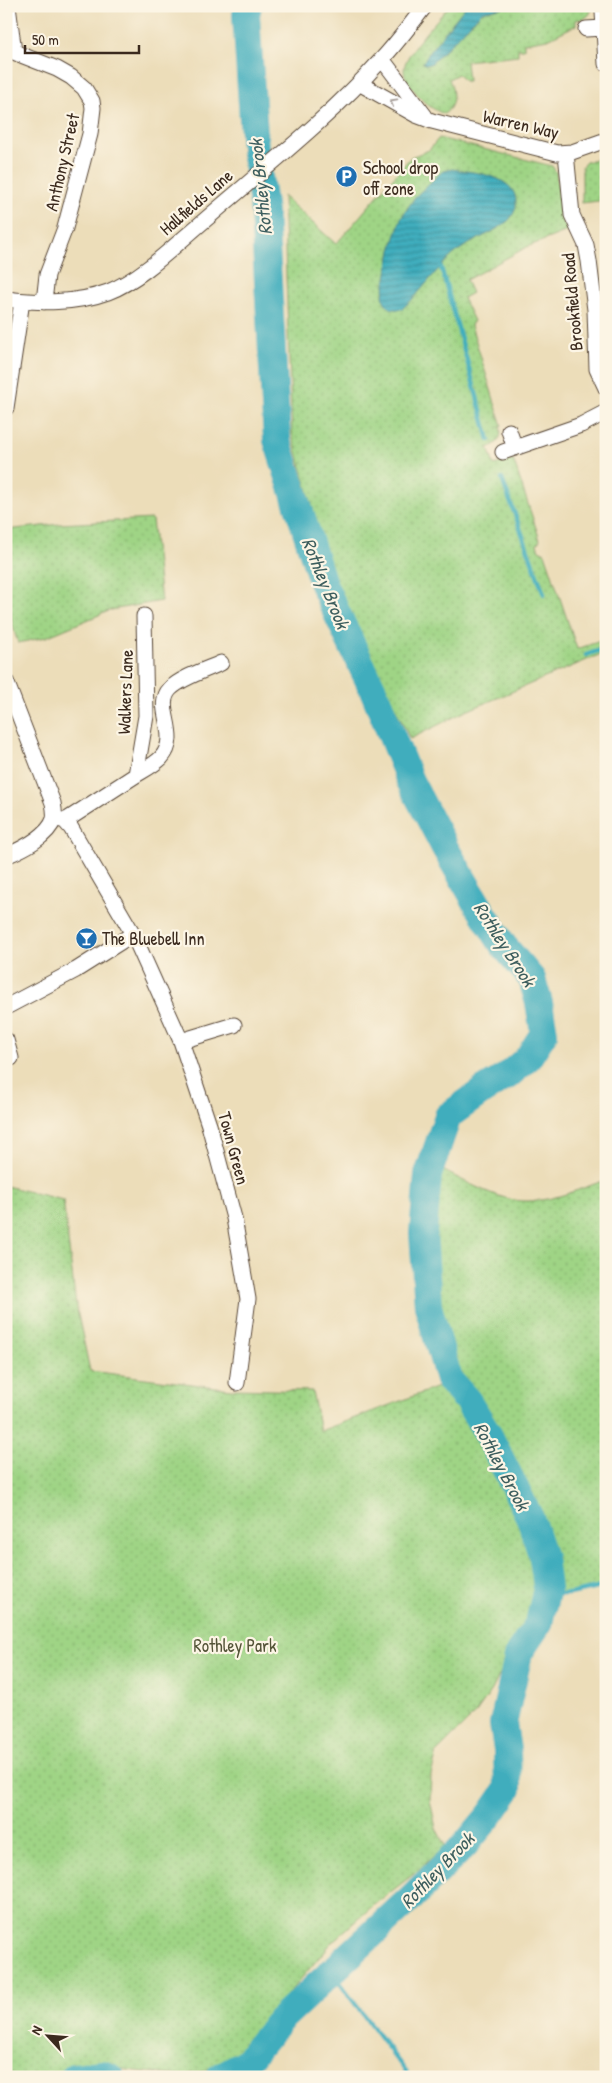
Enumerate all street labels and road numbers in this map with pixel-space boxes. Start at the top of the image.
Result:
street label: Warren Way [481,103,562,145]
street label: Anthony Street [39,110,86,213]
street label: Hallfields Lane [154,163,238,241]
street label: Brookfield Road [555,252,589,352]
street label: Walkers Lane [111,649,139,735]
street label: Town Green [212,1109,256,1187]

